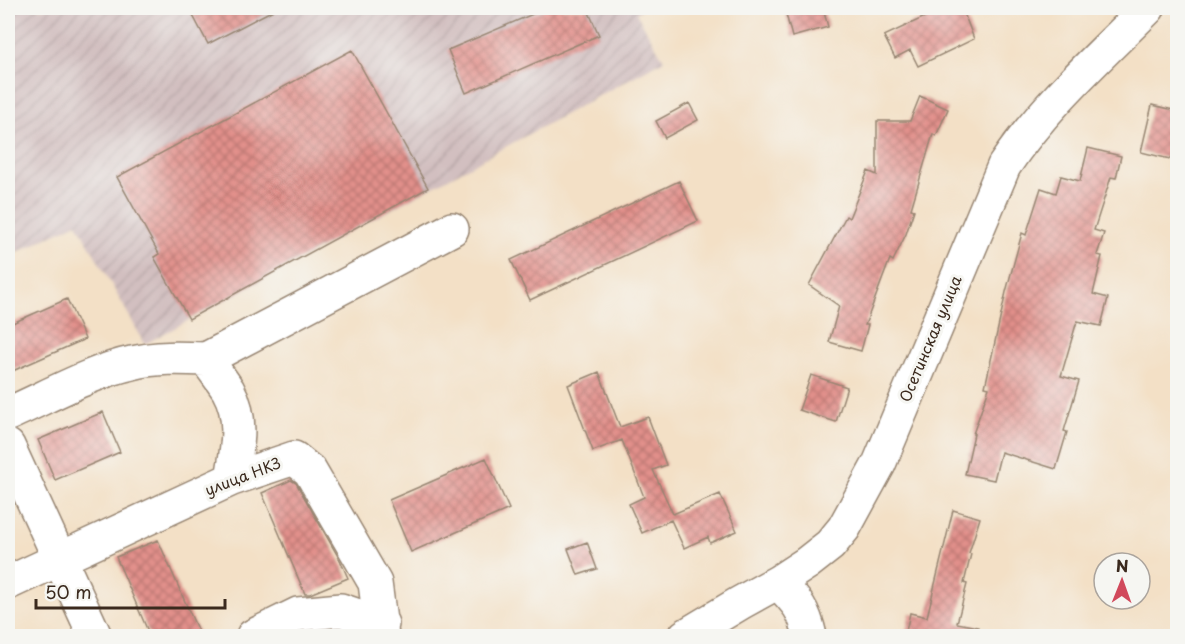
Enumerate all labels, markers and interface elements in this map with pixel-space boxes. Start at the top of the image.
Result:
street label: Осетинская улица [893,271,967,405]
street label: улица НКЗ [201,451,284,501]
north arrow [1092,551,1152,611]
text: N [1116,553,1129,577]
scale bar [36,572,225,610]
text: 50 m [45,578,92,605]

